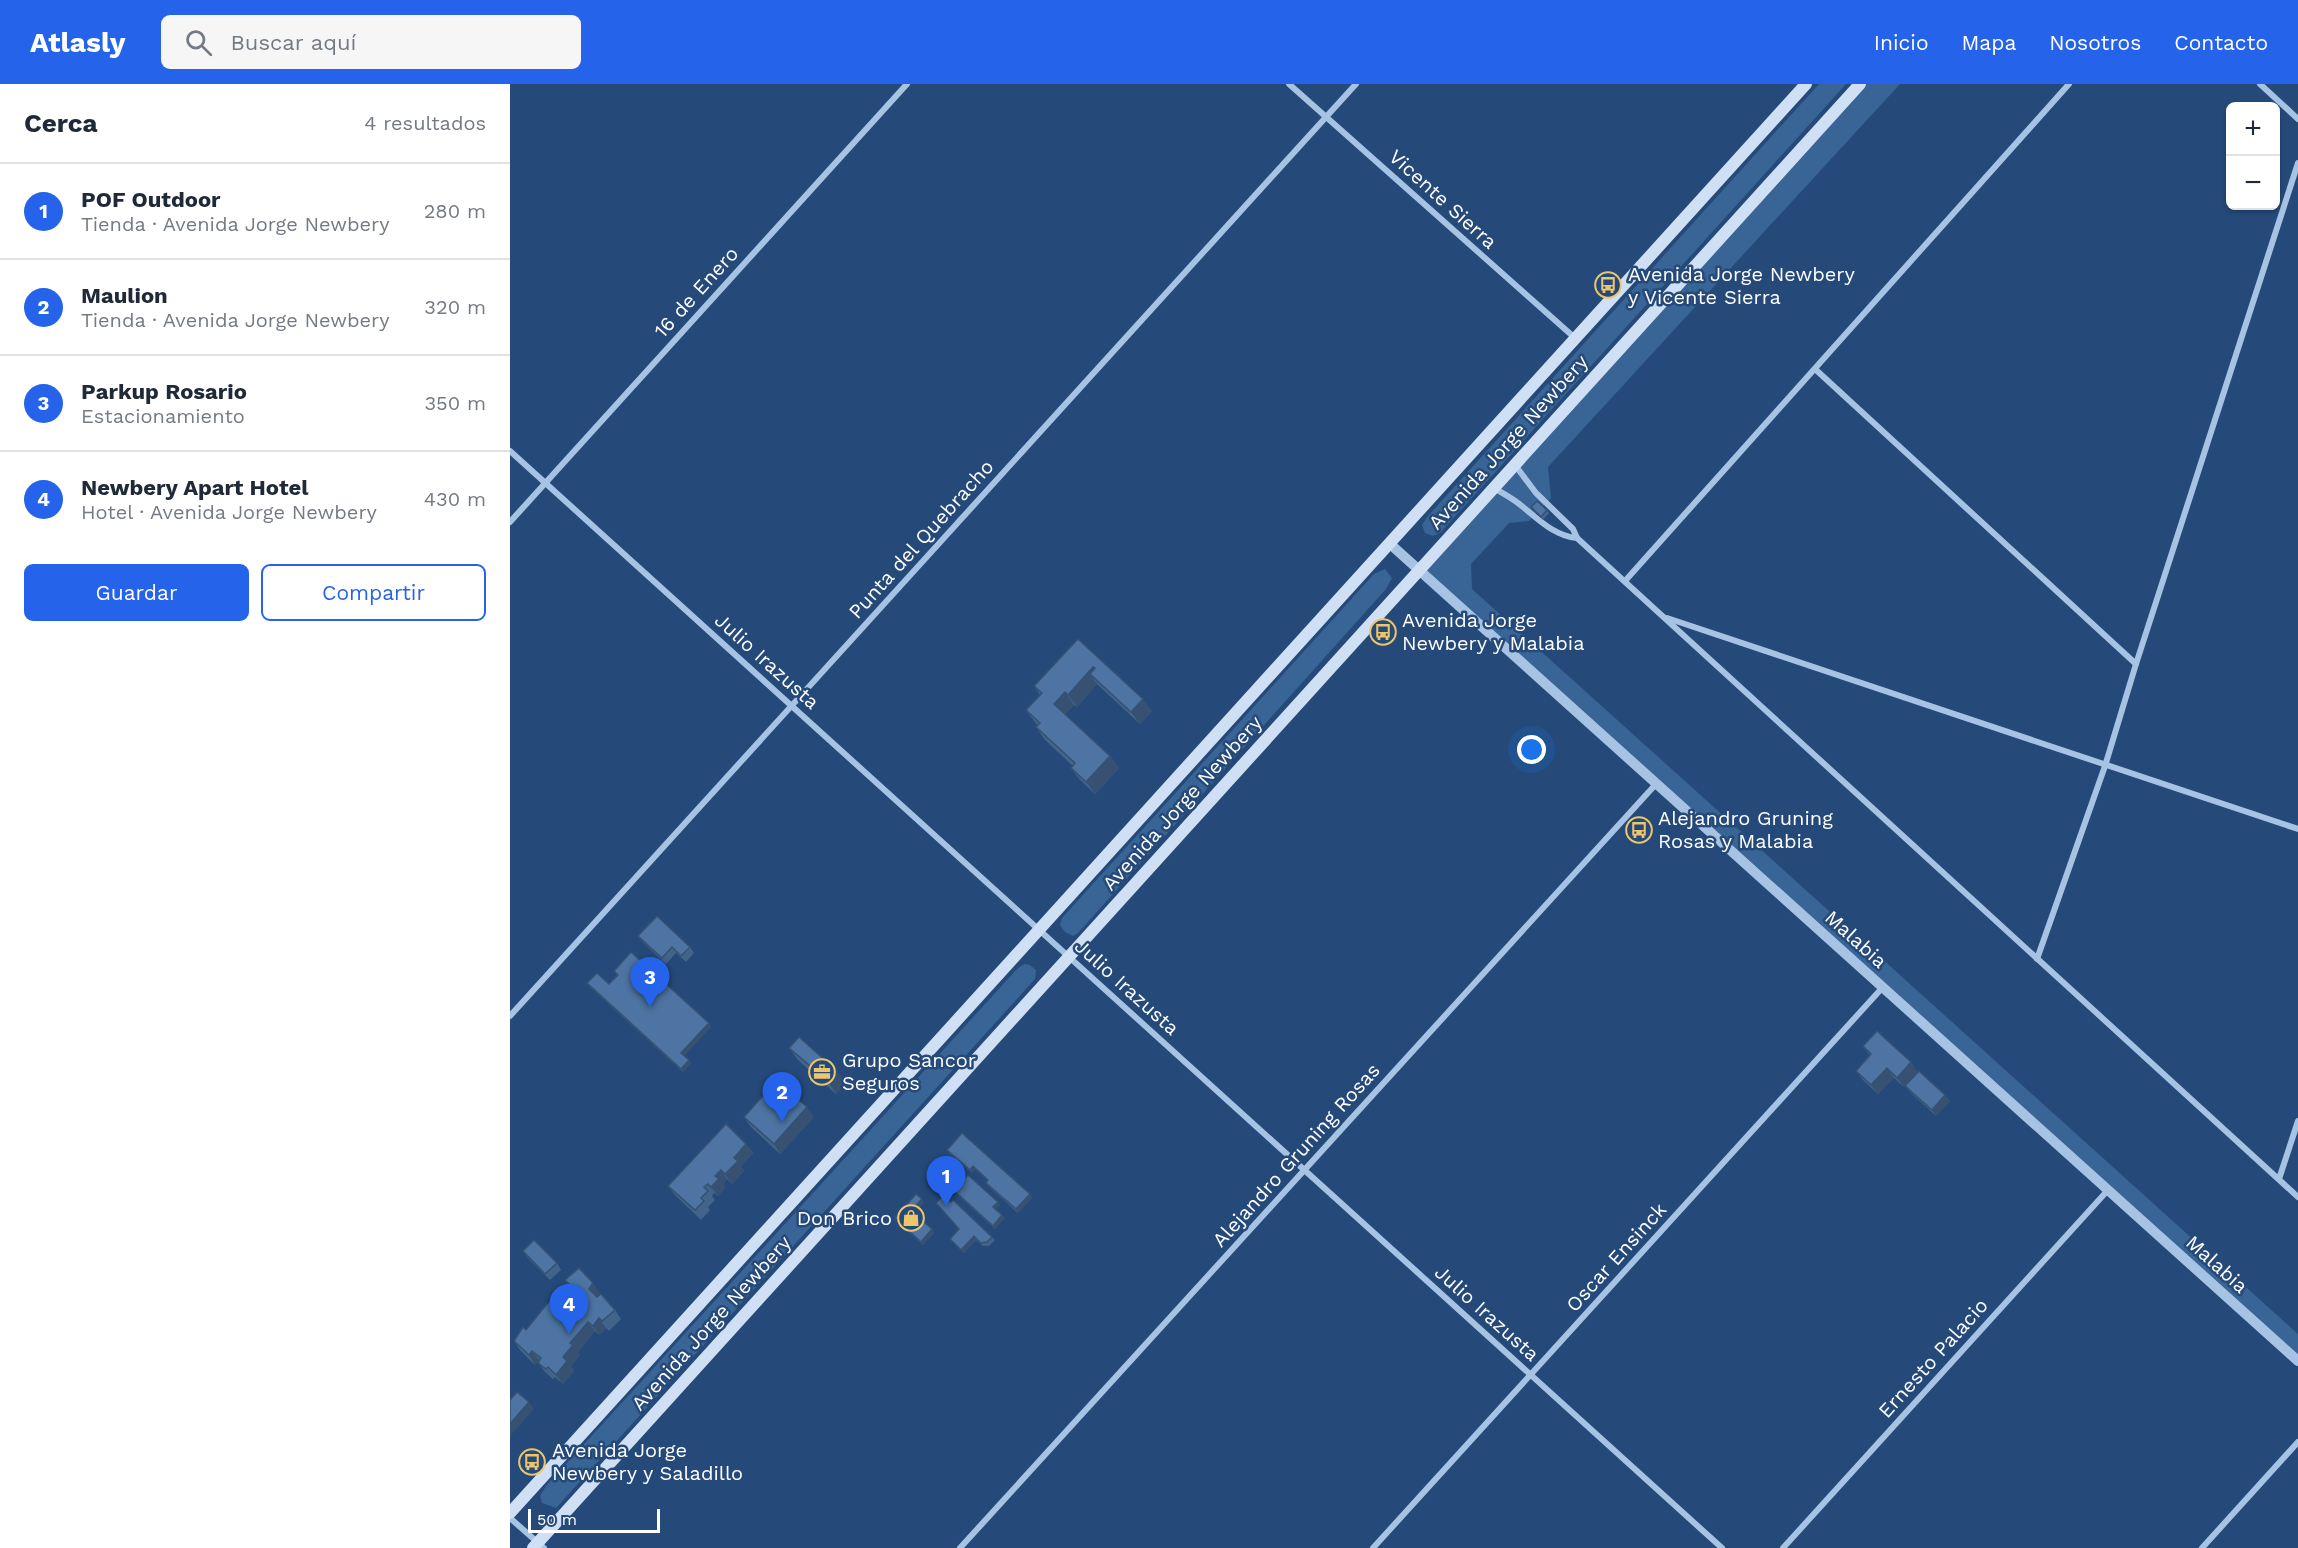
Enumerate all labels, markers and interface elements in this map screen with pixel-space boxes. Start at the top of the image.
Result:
search box [161,15,581,69]
text: Atlasly [30,26,125,59]
icon: search [182,26,215,59]
text: Buscar aquí [230,30,356,55]
text: Inicio [1874,30,1929,55]
text: Mapa [1962,30,2016,55]
text: Nosotros [2049,30,2141,55]
text: Contacto [2174,30,2268,55]
map controls [2226,102,2280,210]
button: + [2226,102,2280,156]
text: Cerca [24,108,98,138]
text: 4 resultados [364,111,486,135]
street label: Vicente Sierra [1384,144,1502,254]
button: − [2226,156,2280,210]
text: POF Outdoor [81,187,221,212]
text: 1 [39,199,48,223]
text: 280 m [424,199,486,223]
text: Tienda · Avenida Jorge Newbery [81,212,390,236]
street label: 16 de Enero [649,242,743,342]
place label: Avenida Jorge Newbery y Vicente Sierra [1628,262,1856,309]
bus stop icon: Avenida Jorge Newbery y Vicente Sierra [1593,270,1623,300]
text: Maulion [81,283,168,308]
text: 2 [38,295,49,319]
text: 320 m [424,295,486,319]
text: Tienda · Avenida Jorge Newbery [81,308,390,332]
street label: Avenida Jorge Newbery [1423,349,1593,534]
text: Parkup Rosario [81,379,247,404]
text: 3 [38,391,49,415]
text: 350 m [424,391,486,415]
text: Estacionamiento [81,404,245,428]
street label: Punta del Quebracho [843,455,999,623]
text: Newbery Apart Hotel [81,475,308,500]
text: 4 [37,487,50,511]
text: 430 m [424,487,486,511]
text: Hotel · Avenida Jorge Newbery [81,500,377,524]
button: Guardar [24,564,249,621]
button: Compartir [261,564,486,621]
street label: Julio Irazusta [710,608,824,714]
place label: Avenida Jorge Newbery y Malabia [1402,608,1584,655]
bus stop icon: Avenida Jorge Newbery y Malabia [1368,617,1398,647]
street label: Avenida Jorge Newbery [1097,710,1267,895]
your location [1517,735,1546,764]
place label: Alejandro Gruning Rosas y Malabia [1658,806,1833,853]
bus stop icon: Alejandro Gruning Rosas y Malabia [1624,815,1654,845]
street label: Malabia [1820,905,1892,973]
street label: Julio Irazusta [1070,934,1184,1040]
pin: 3 [630,958,670,1007]
place label: Grupo Sancor Seguros [842,1048,976,1095]
office icon: Grupo Sancor Seguros [807,1057,837,1087]
street label: Alejandro Gruning Rosas [1207,1058,1385,1252]
pin: 2 [762,1072,802,1122]
pin: 1 [926,1156,966,1206]
street label: Oscar Ensinck [1561,1198,1671,1316]
shop icon: Don Brico [896,1203,926,1233]
place label: Don Brico [797,1206,892,1230]
street label: Avenida Jorge Newbery [626,1230,796,1415]
street label: Malabia [2181,1230,2253,1298]
street label: Julio Irazusta [1430,1260,1544,1366]
pin: 4 [550,1284,588,1334]
street label: Ernesto Palacio [1873,1293,1993,1423]
place label: Avenida Jorge Newbery y Saladillo [552,1438,743,1485]
bus stop icon: Avenida Jorge Newbery y Saladillo [517,1447,547,1477]
scale bar [528,1506,660,1534]
text: 50 m [537,1510,577,1529]

